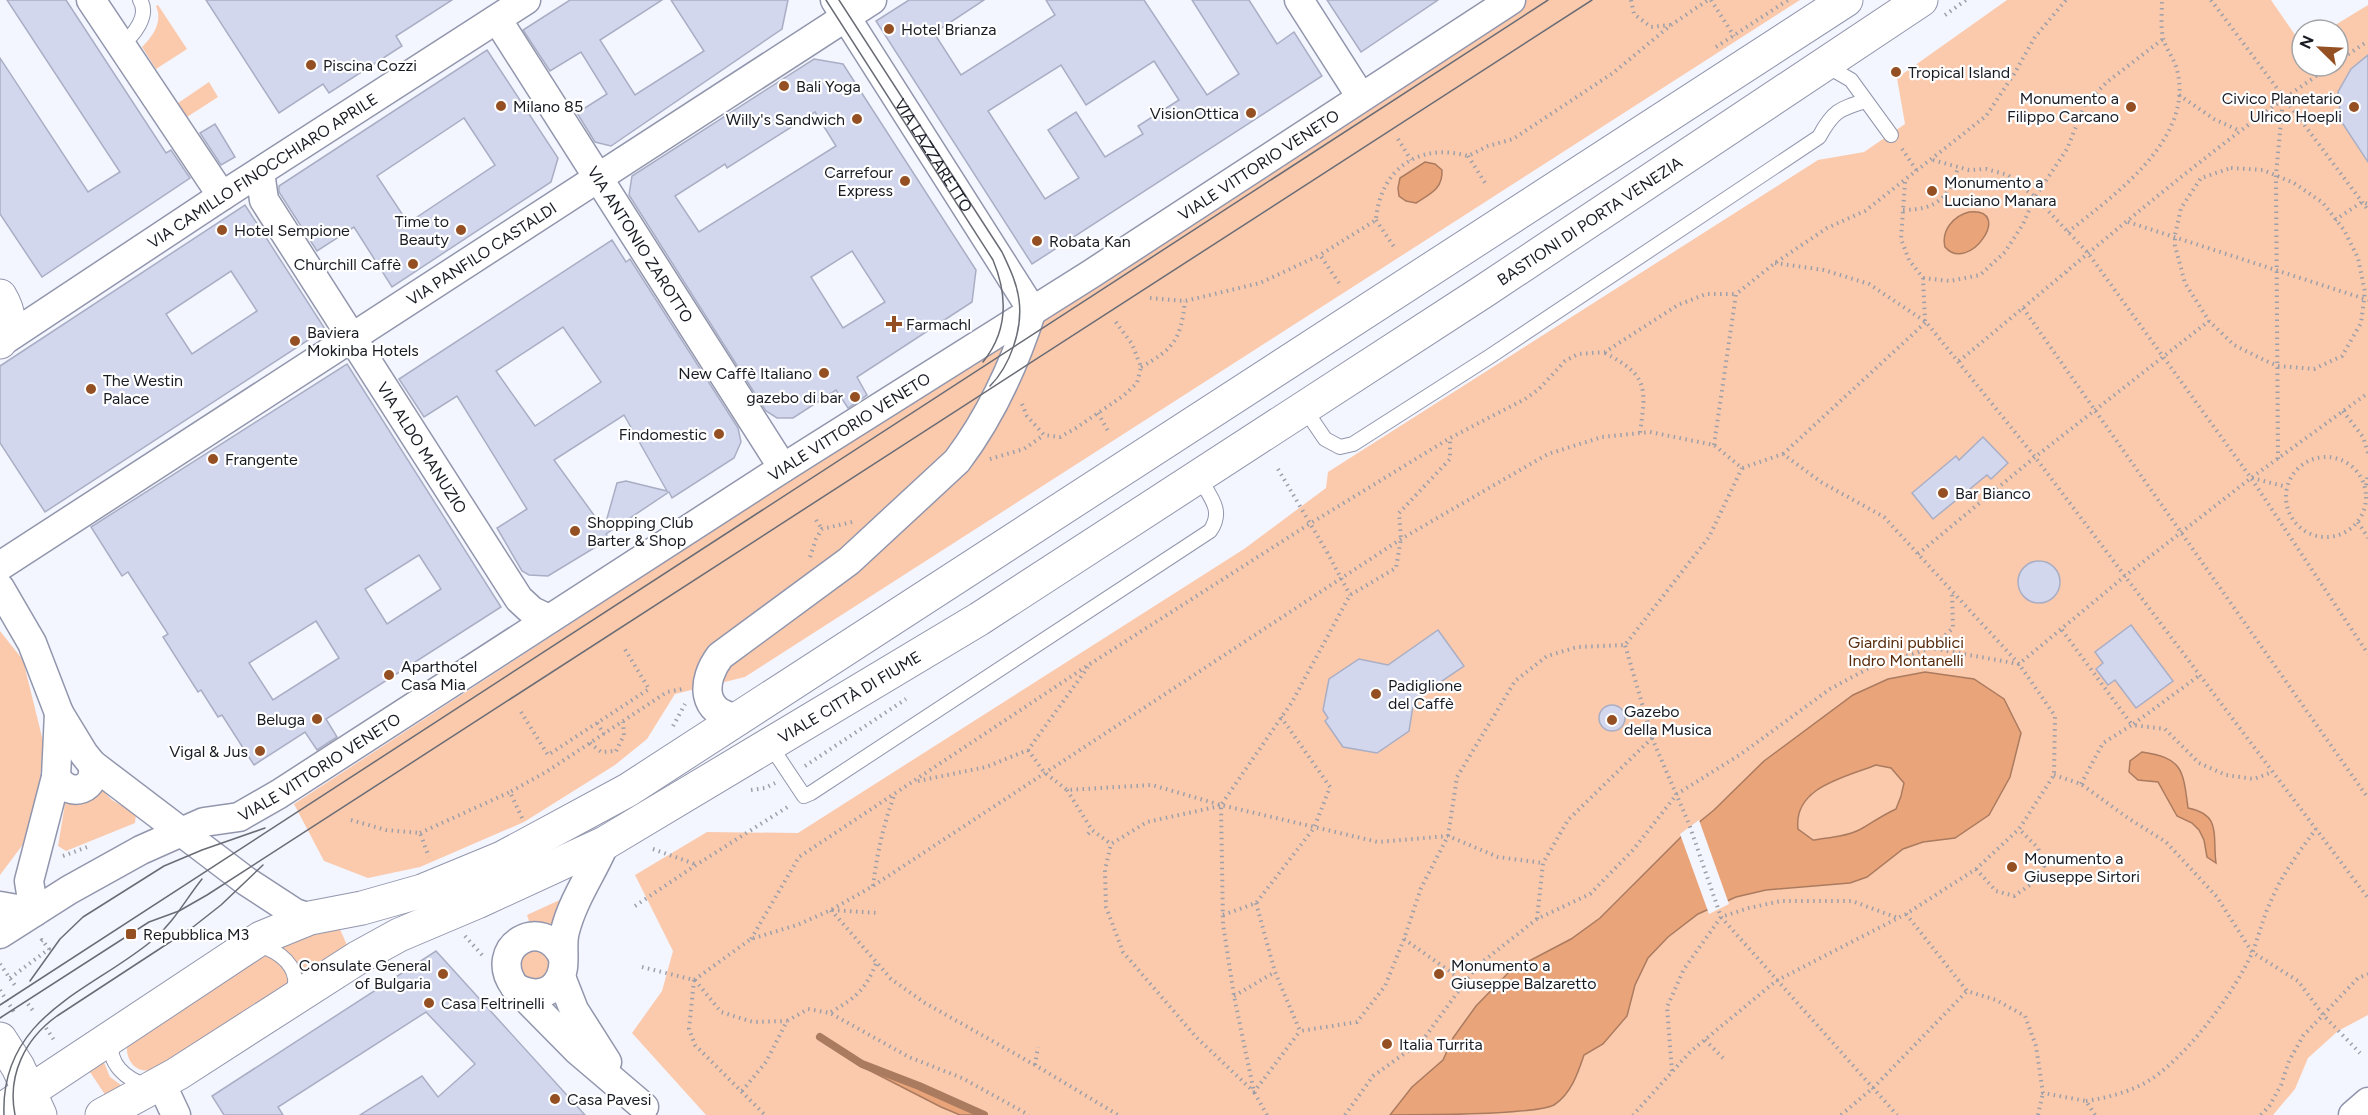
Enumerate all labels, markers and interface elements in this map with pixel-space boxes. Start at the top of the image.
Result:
north arrow [2290,18,2350,78]
place label: Hotel Brianza [901,20,997,39]
marker: Hotel Brianza [882,22,896,36]
text: N [2296,33,2318,52]
place label: Piscina Cozzi [323,56,417,75]
marker: Piscina Cozzi [304,58,318,72]
place label: Tropical Island [1908,63,2010,82]
marker: Tropical Island [1889,65,1903,79]
place label: Bali Yoga [796,77,861,96]
marker: Bali Yoga [777,79,791,93]
street label: VIA CAMILLO FINOCCHIARO APRILE [144,89,381,253]
place label: Monumento a Filippo Carcano [2007,89,2119,126]
place label: Civico Planetario Ulrico Hoepli [2222,89,2342,126]
street label: VIA LAZZARETTO [890,95,976,216]
place label: Milano 85 [513,97,583,116]
marker: Milano 85 [494,99,508,113]
marker: Monumento a Filippo Carcano [2124,100,2138,114]
marker: Civico Planetario Ulrico Hoepli [2347,100,2361,114]
place label: VisionOttica [1150,104,1239,123]
street label: VIALE VITTORIO VENETO [1175,106,1343,224]
marker: VisionOttica [1244,106,1258,120]
place label: Willy's Sandwich [726,110,845,129]
marker: Willy's Sandwich [850,112,864,126]
street label: BASTIONI DI PORTA VENEZIA [1494,153,1686,290]
street label: VIA ANTONIO ZAROTTO [583,163,697,326]
place label: Carrefour Express [824,163,894,200]
place label: Monumento a Luciano Manara [1944,173,2056,210]
marker: Carrefour Express [898,174,912,188]
marker: Monumento a Luciano Manara [1925,184,1939,198]
street label: VIA PANFILO CASTALDI [403,198,560,309]
place label: Time to Beauty [395,212,450,249]
place label: Hotel Sempione [234,221,350,240]
marker: Hotel Sempione [215,223,229,237]
marker: Time to Beauty [454,223,468,237]
place label: Robata Kan [1049,232,1131,251]
marker: Robata Kan [1030,234,1044,248]
place label: Churchill Caffè [294,255,401,274]
marker: Churchill Caffè [406,257,420,271]
place label: Farmachl [906,315,971,334]
marker: Farmachl [887,317,901,331]
place label: Baviera Mokinba Hotels [307,323,419,360]
marker: Baviera Mokinba Hotels [288,334,302,348]
place label: New Caffè Italiano [678,364,812,383]
marker: New Caffè Italiano [817,366,831,380]
street label: VIALE VITTORIO VENETO [765,369,934,485]
place label: The Westin Palace [103,371,183,408]
street label: VIA ALDO MANUZIO [373,379,471,517]
marker: The Westin Palace [84,382,98,396]
place label: gazebo di bar [746,388,844,407]
marker: gazebo di bar [848,390,862,404]
place label: Findomestic [619,425,707,444]
marker: Findomestic [712,427,726,441]
place label: Frangente [225,450,298,469]
marker: Frangente [206,452,220,466]
place label: Bar Bianco [1955,484,2031,503]
marker: Bar Bianco [1936,486,1950,500]
place label: Shopping Club Barter & Shop [587,513,693,550]
marker: Shopping Club Barter & Shop [568,524,582,538]
park label: Giardini pubblici Indro Montanelli [1848,633,1964,670]
street label: VIALE CITTÀ DI FIUME [775,647,925,747]
place label: Aparthotel Casa Mia [401,657,477,694]
marker: Aparthotel Casa Mia [382,668,396,682]
place label: Padiglione del Caffè [1388,676,1462,713]
marker: Padiglione del Caffè [1369,687,1383,701]
place label: Gazebo della Musica [1624,702,1712,739]
street label: VIALE VITTORIO VENETO [235,709,404,825]
place label: Beluga [256,710,305,729]
marker: Beluga [310,712,324,726]
marker: Gazebo della Musica [1605,713,1619,727]
place label: Vigal & Jus [169,742,248,761]
marker: Vigal & Jus [253,744,267,758]
place label: Monumento a Giuseppe Sirtori [2024,849,2140,886]
marker: Monumento a Giuseppe Sirtori [2005,860,2019,874]
place label: Repubblica M3 [143,925,249,944]
marker: Repubblica M3 [124,927,138,941]
place label: Consulate General of Bulgaria [299,956,431,993]
place label: Monumento a Giuseppe Balzaretto [1451,956,1597,993]
marker: Consulate General of Bulgaria [436,967,450,981]
marker: Monumento a Giuseppe Balzaretto [1432,967,1446,981]
place label: Casa Feltrinelli [441,994,545,1013]
marker: Casa Feltrinelli [422,996,436,1010]
place label: Italia Turrita [1399,1035,1483,1054]
marker: Italia Turrita [1380,1037,1394,1051]
place label: Casa Pavesi [567,1090,651,1109]
marker: Casa Pavesi [548,1092,562,1106]

